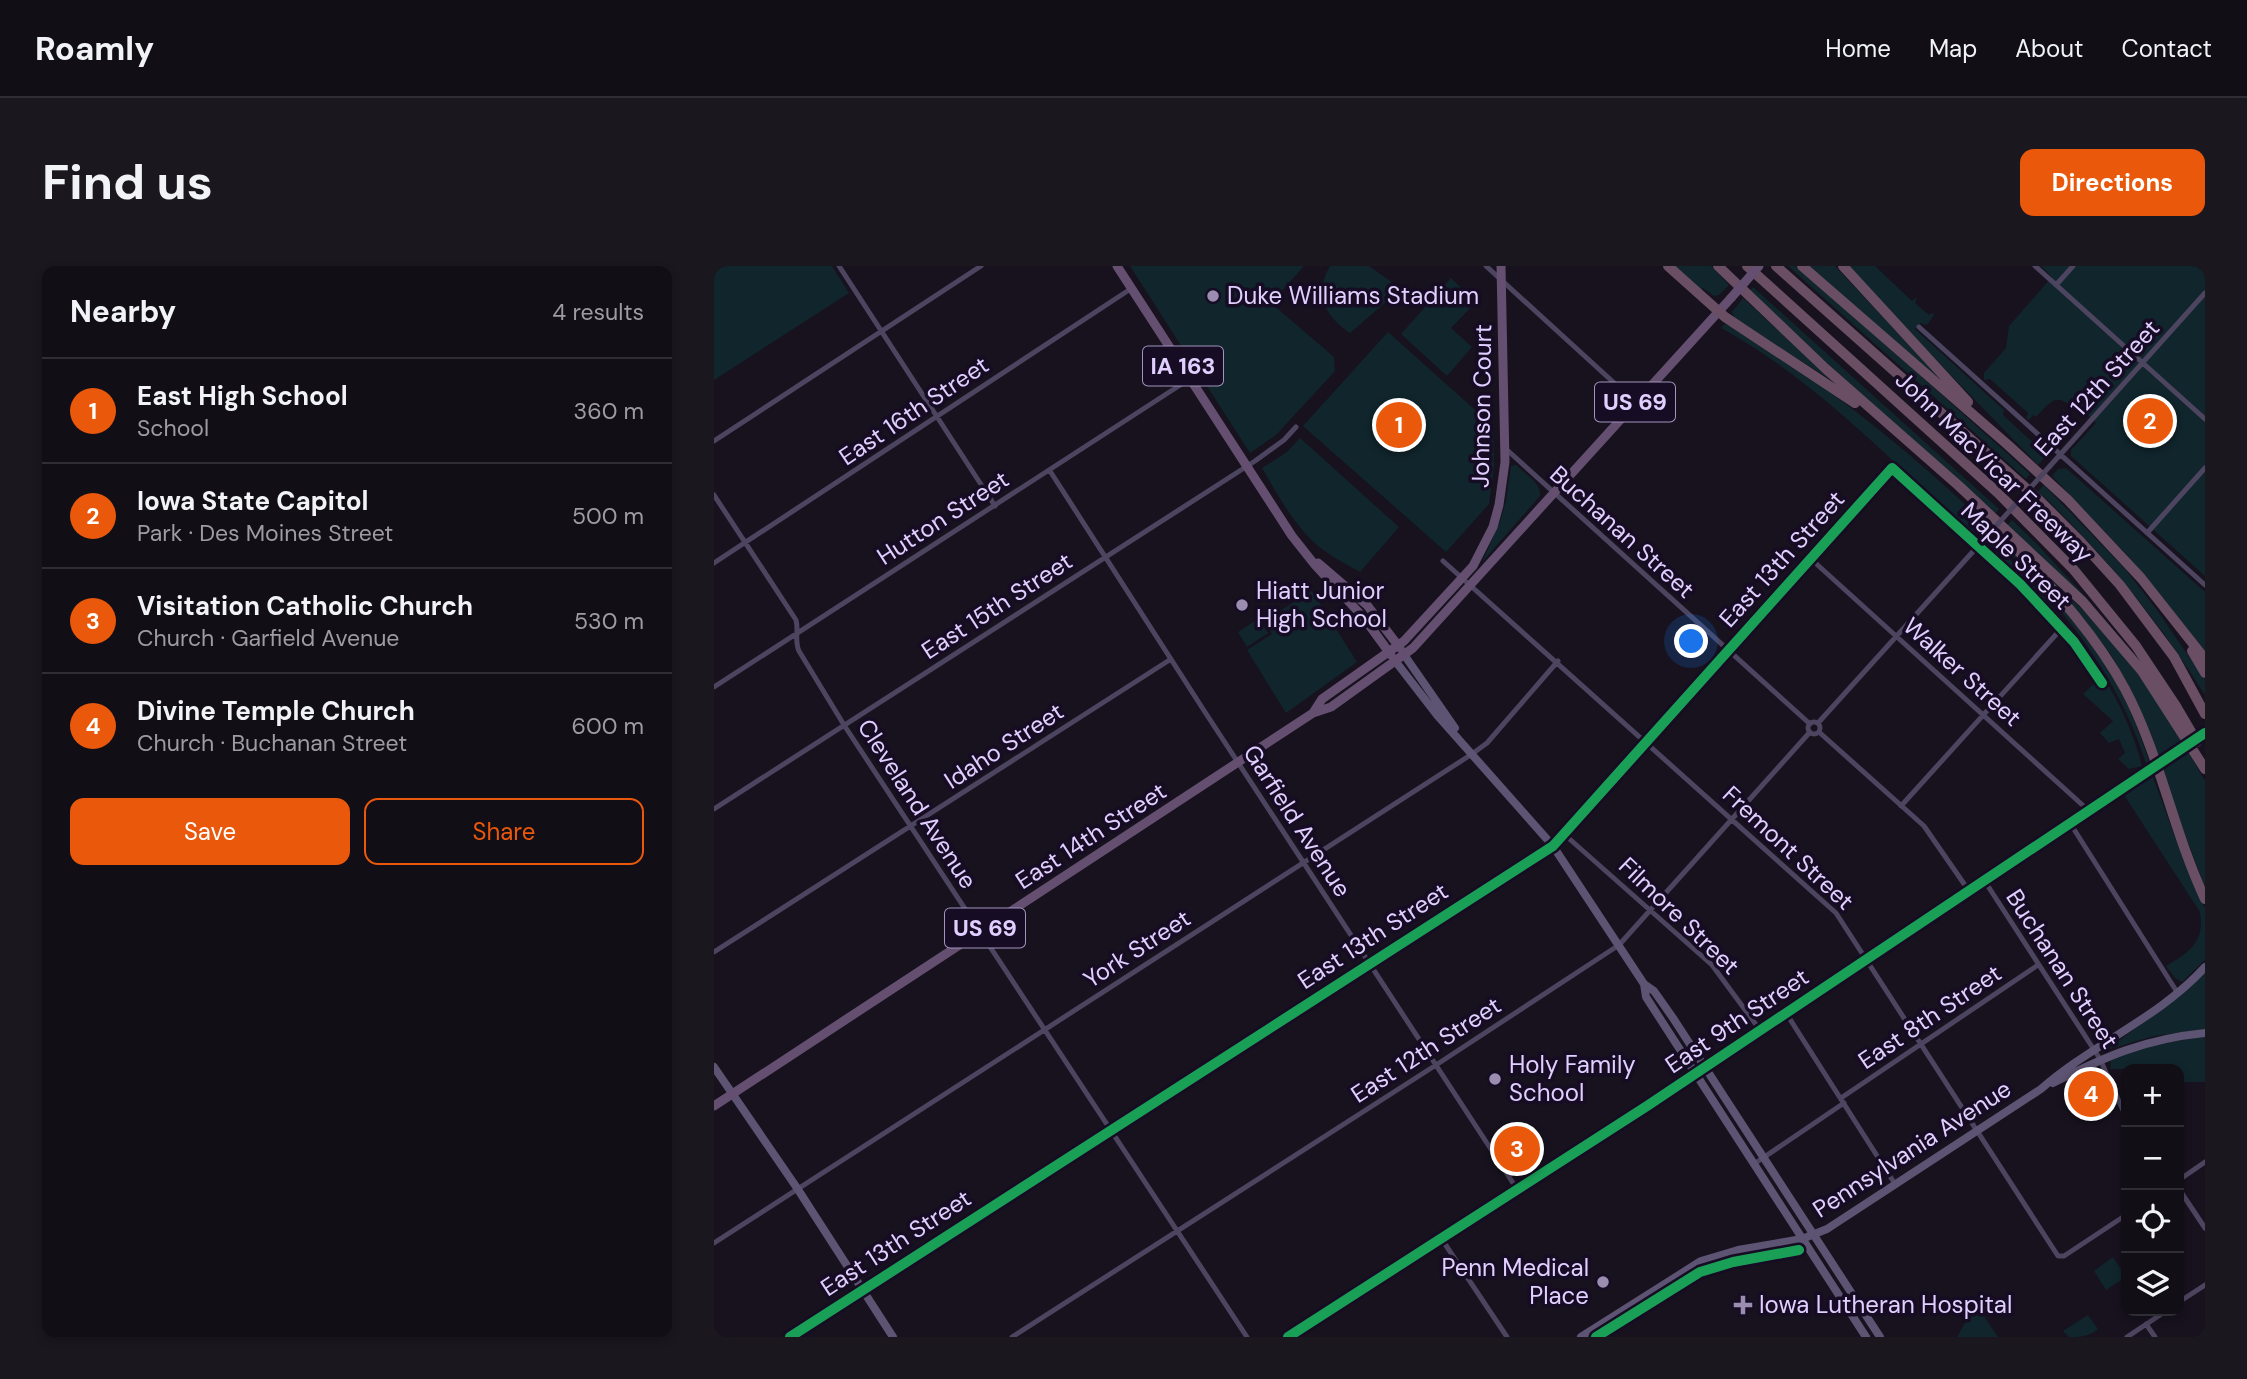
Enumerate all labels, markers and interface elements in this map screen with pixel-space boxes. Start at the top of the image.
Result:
text: Roamly [35,27,154,70]
text: Home [1825,33,1891,64]
text: Map [1929,33,1977,64]
text: About [2015,33,2084,64]
text: Contact [2122,33,2212,64]
button: Directions [2020,149,2205,216]
text: Find us [42,150,213,214]
place label: Duke Williams Stadium [1227,280,1479,311]
marker: Duke Williams Stadium [1205,288,1221,304]
text: Nearby [70,292,176,331]
text: 4 results [552,297,644,327]
street label: East 12th Street [2028,314,2166,462]
street label: Johnson Court [1465,324,1498,488]
road number: IA 163 [1143,346,1223,386]
street label: East 16th Street [833,349,995,472]
street label: John MacVicar Freeway [1889,364,2100,569]
text: East High School [137,379,348,413]
road number: US 69 [1595,382,1675,421]
pin: 2 [2127,395,2173,447]
text: 1 [89,396,97,426]
text: 360 m [574,396,644,426]
pin: 1 [1376,399,1422,451]
text: School [137,413,209,443]
street label: Buchanan Street [1544,459,1701,605]
street label: Hutton Street [871,463,1014,572]
text: Iowa State Capitol [137,484,369,518]
street label: East 13th Street [1712,484,1851,633]
street label: Maple Street [1955,495,2078,616]
text: 2 [86,501,100,531]
text: 500 m [572,501,644,531]
text: Park · Des Moines Street [137,518,393,548]
street label: East 15th Street [915,545,1078,666]
place label: Hiatt Junior High School [1256,575,1387,634]
text: Visitation Catholic Church [137,589,473,623]
marker: Hiatt Junior High School [1234,597,1250,613]
text: 3 [86,606,100,636]
text: 530 m [574,606,644,636]
street label: Walker Street [1897,610,2028,733]
text: Church · Garfield Avenue [137,623,399,653]
your location [1674,624,1708,658]
text: Divine Temple Church [137,694,415,728]
street label: Idaho Street [938,696,1069,796]
text: 4 [86,711,100,741]
text: 600 m [571,711,644,741]
street label: Cleveland Avenue [851,713,984,895]
text: Church · Buchanan Street [137,728,407,758]
street label: Garfield Avenue [1237,739,1358,903]
street label: East 14th Street [1009,775,1172,896]
street label: Fremont Street [1716,779,1860,916]
button: Save [70,798,350,865]
button: Share [364,798,644,865]
street label: Filmore Street [1612,850,1746,981]
street label: East 13th Street [1292,875,1454,996]
street label: Buchanan Street [1999,883,2125,1054]
street label: York Street [1077,903,1196,995]
road number: US 69 [945,908,1025,948]
street label: East 8th Street [1852,957,2007,1076]
street label: East 9th Street [1659,961,1814,1080]
street label: East 12th Street [1345,990,1507,1110]
place label: Holy Family School [1509,1049,1636,1108]
map controls [2121,1064,2184,1316]
button: + [2121,1064,2184,1127]
pin: 4 [2068,1068,2114,1120]
marker: Holy Family School [1487,1071,1503,1087]
street label: Pennsylvania Avenue [1807,1073,2017,1224]
pin: 3 [1494,1123,1540,1175]
button: − [2121,1127,2184,1190]
street label: East 13th Street [815,1182,977,1303]
button: locate [2121,1190,2184,1253]
place label: Penn Medical Place [1441,1252,1589,1311]
button: layers [2121,1253,2184,1316]
marker: Penn Medical Place [1595,1274,1611,1290]
place label: Iowa Lutheran Hospital [1759,1289,2012,1320]
marker: Iowa Lutheran Hospital [1733,1295,1753,1315]

